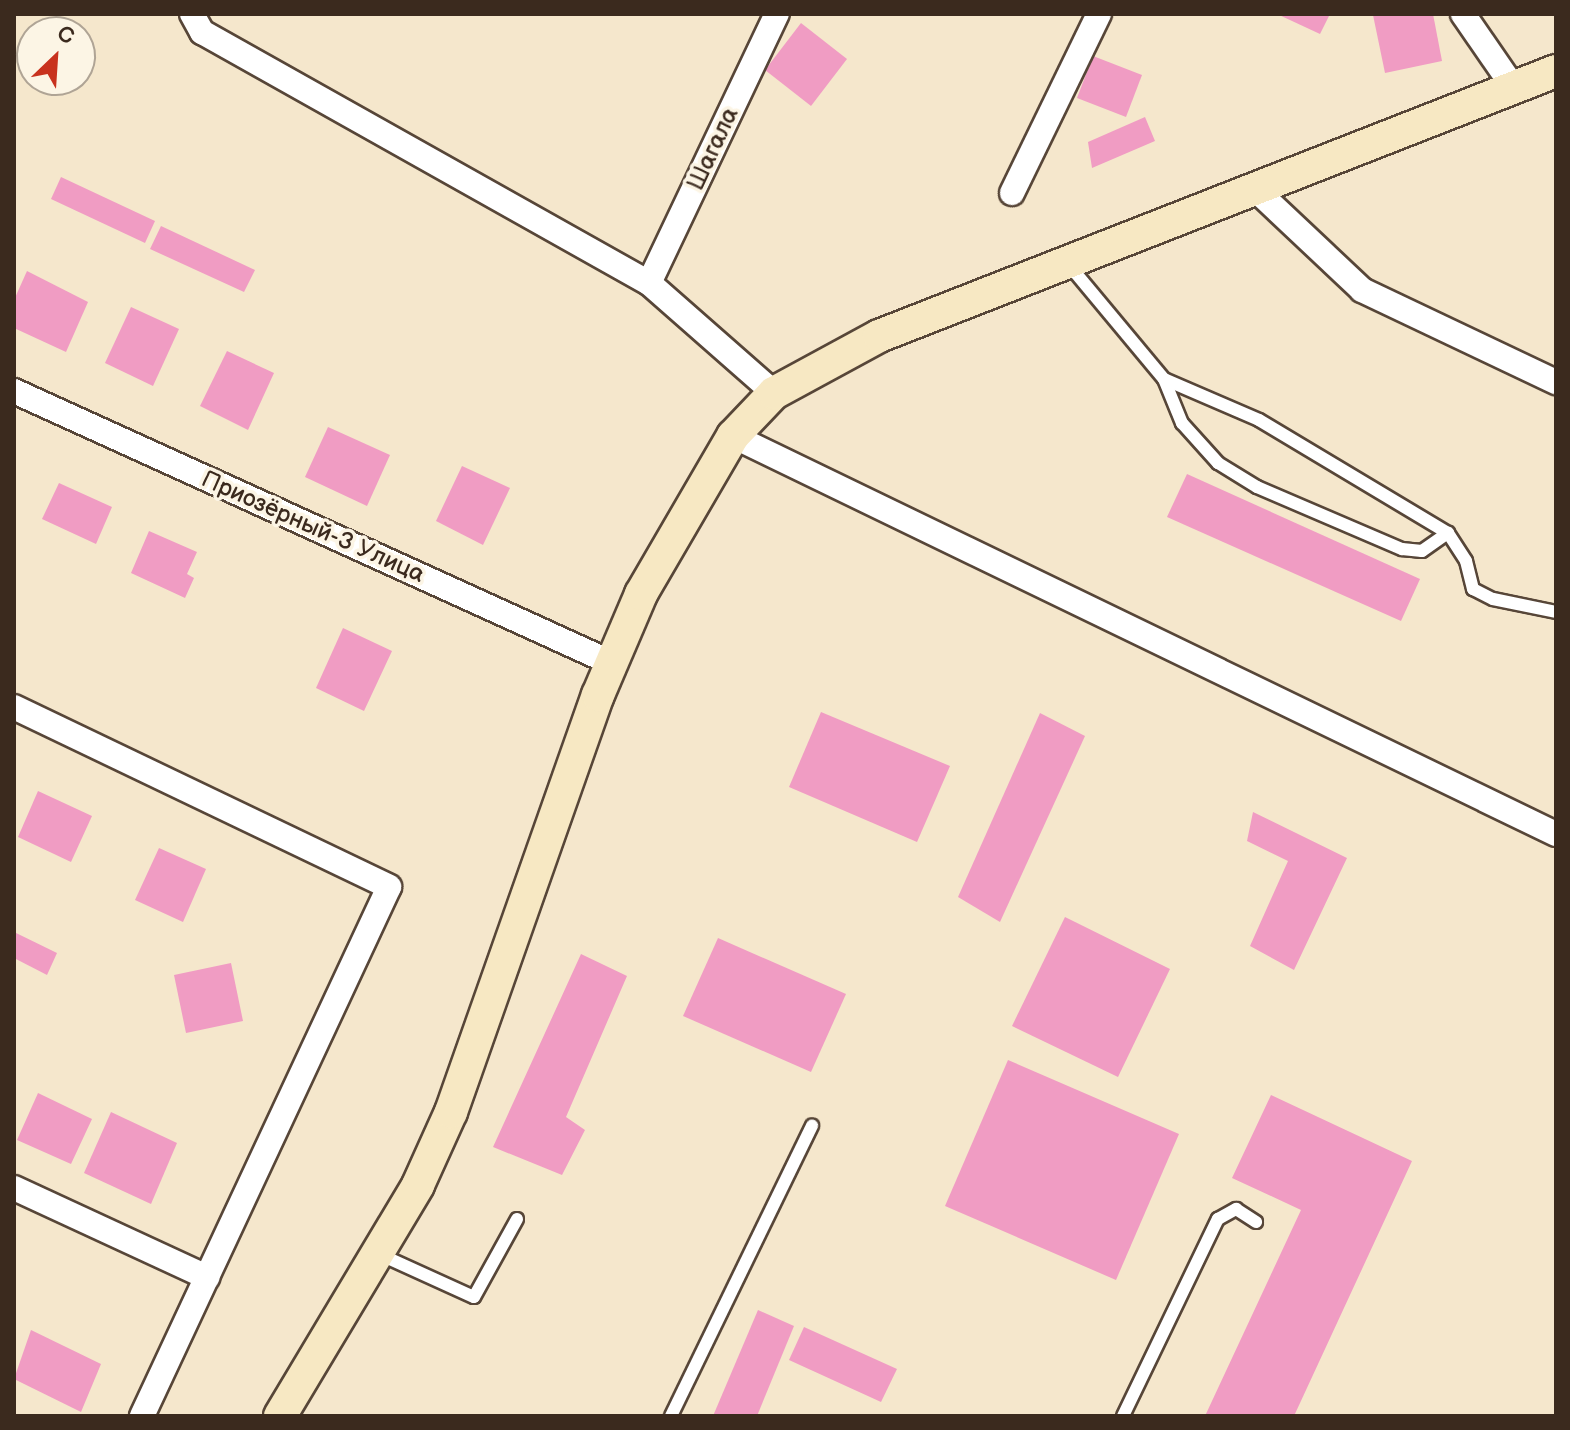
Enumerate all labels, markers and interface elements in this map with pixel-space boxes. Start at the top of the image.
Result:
north arrow [16,16,96,96]
text: С [53,20,78,51]
street label: Шагала [681,103,745,195]
street label: Приозёрный-3 Улица [197,465,429,589]

